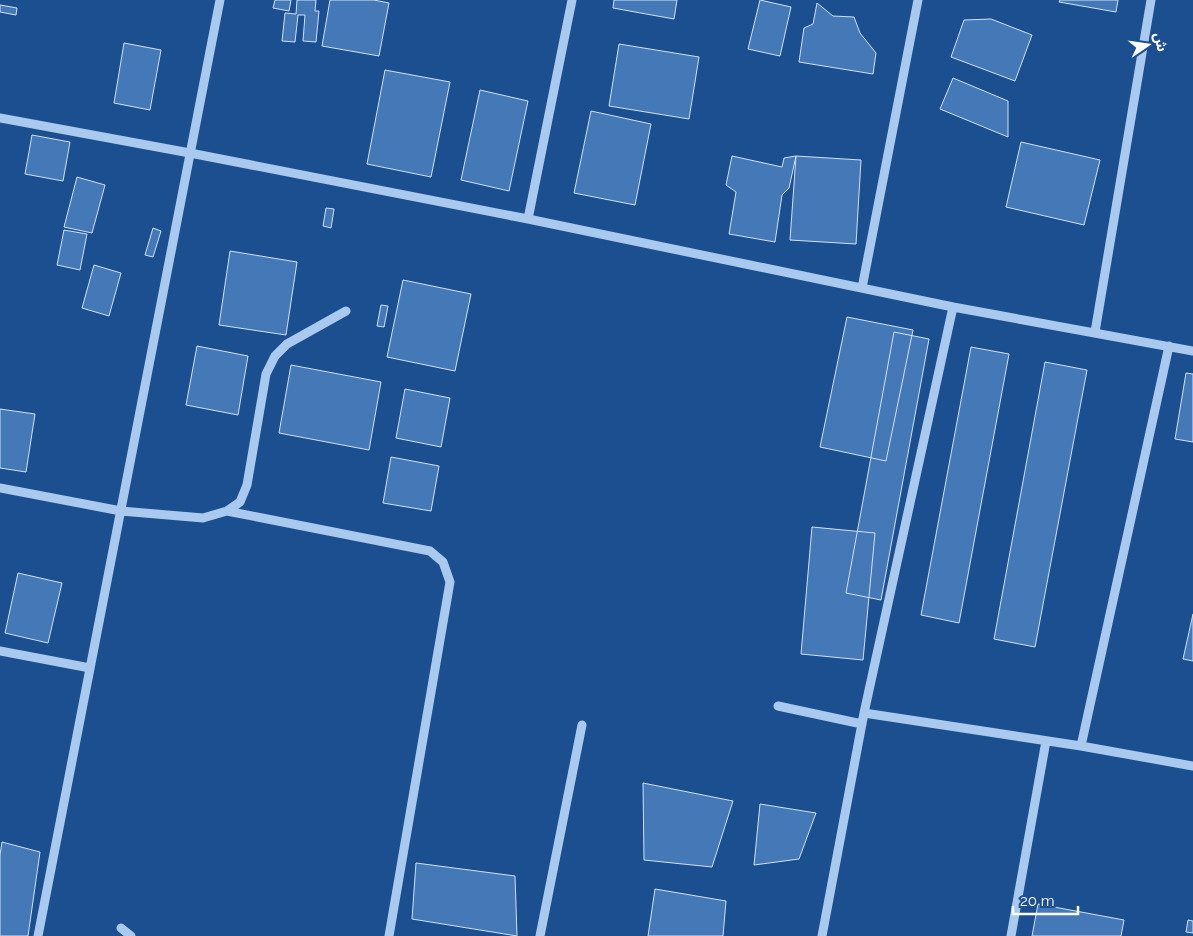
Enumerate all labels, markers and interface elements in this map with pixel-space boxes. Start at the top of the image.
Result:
north arrow [1123,20,1173,70]
text: ش [1151,31,1171,53]
scale bar [1013,884,1078,916]
text: 20 m [1020,892,1055,910]

